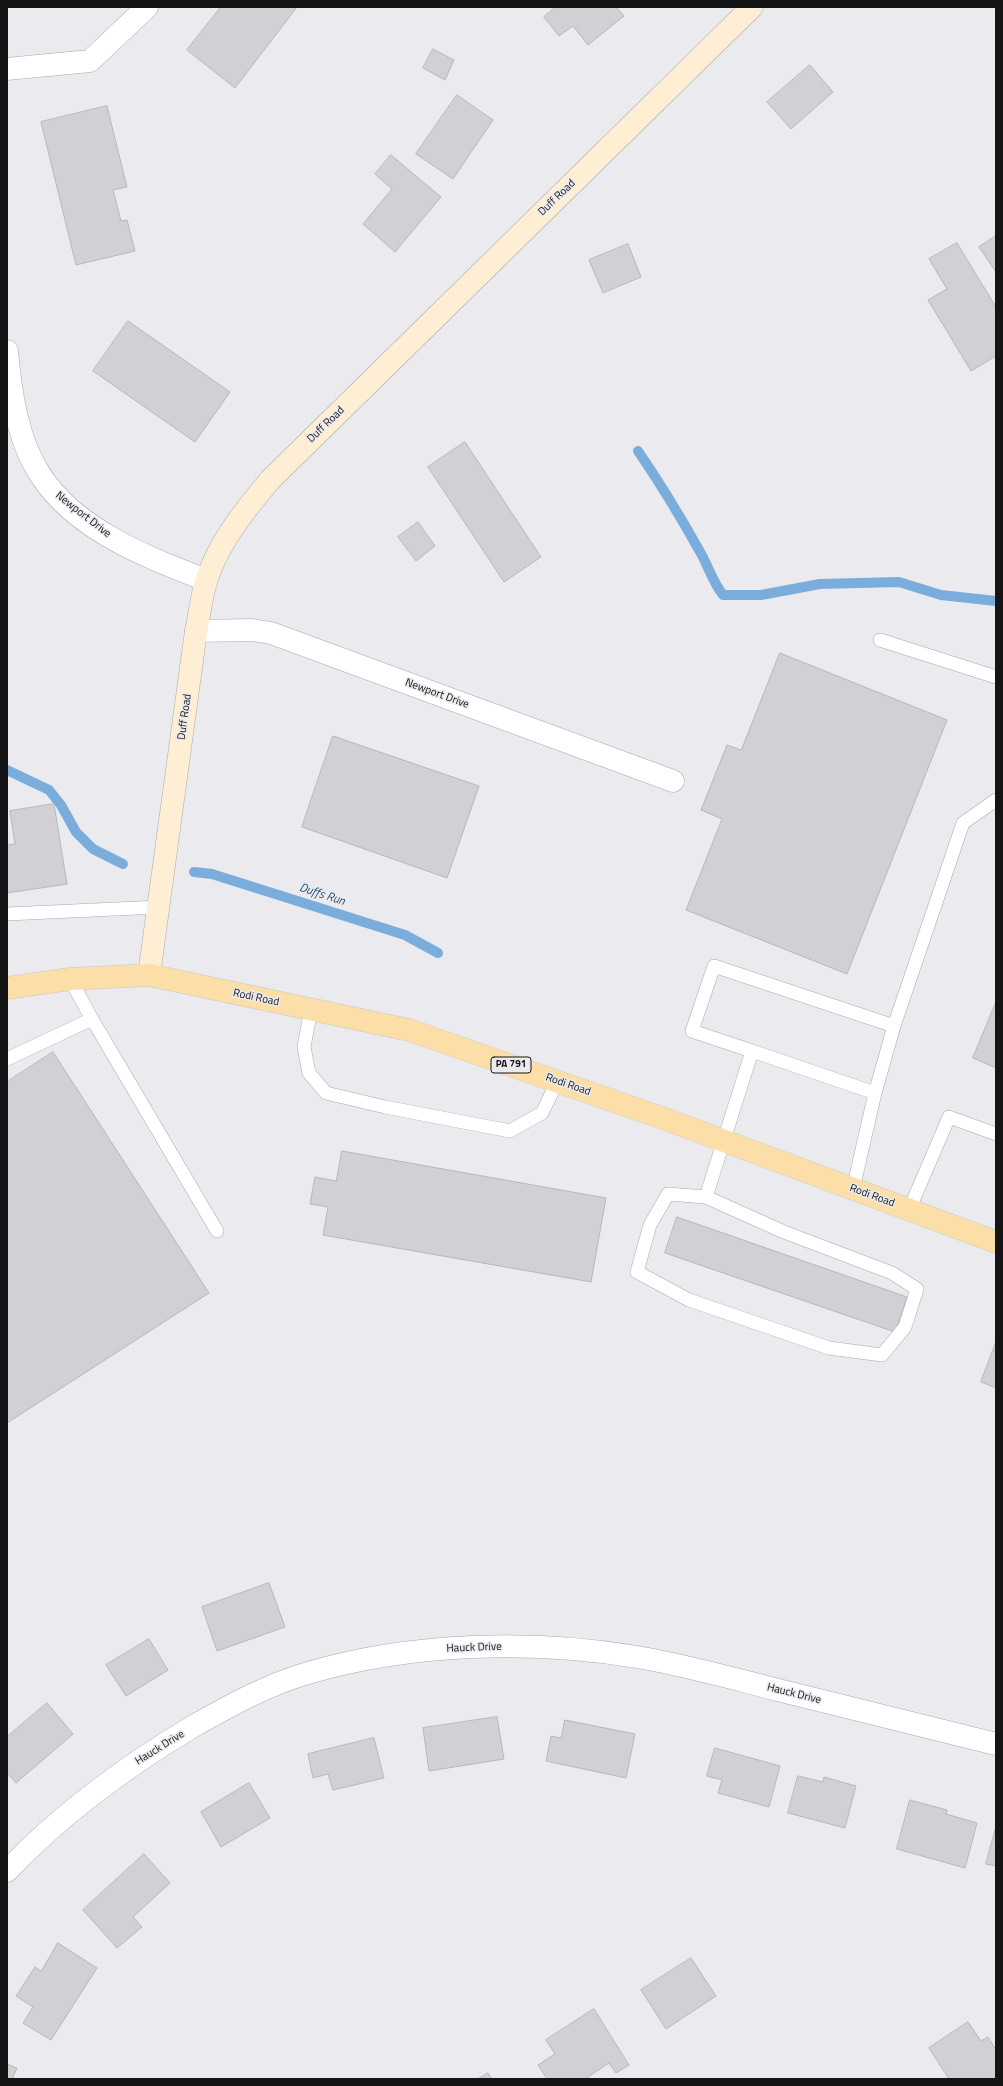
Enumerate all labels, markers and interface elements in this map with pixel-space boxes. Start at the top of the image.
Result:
street label: Duff Road [536,177,578,219]
street label: Duff Road [305,404,347,446]
street label: Newport Drive [53,489,113,541]
street label: Newport Drive [403,676,471,712]
street label: Duff Road [175,693,195,741]
water label: Duffs Run [297,881,347,909]
street label: Rodi Road [232,987,280,1009]
road number: PA 791 [491,1057,531,1073]
street label: Rodi Road [544,1071,592,1099]
street label: Rodi Road [848,1182,896,1210]
street label: Hauck Drive [446,1640,502,1656]
street label: Hauck Drive [766,1681,822,1707]
street label: Hauck Drive [133,1728,187,1768]

